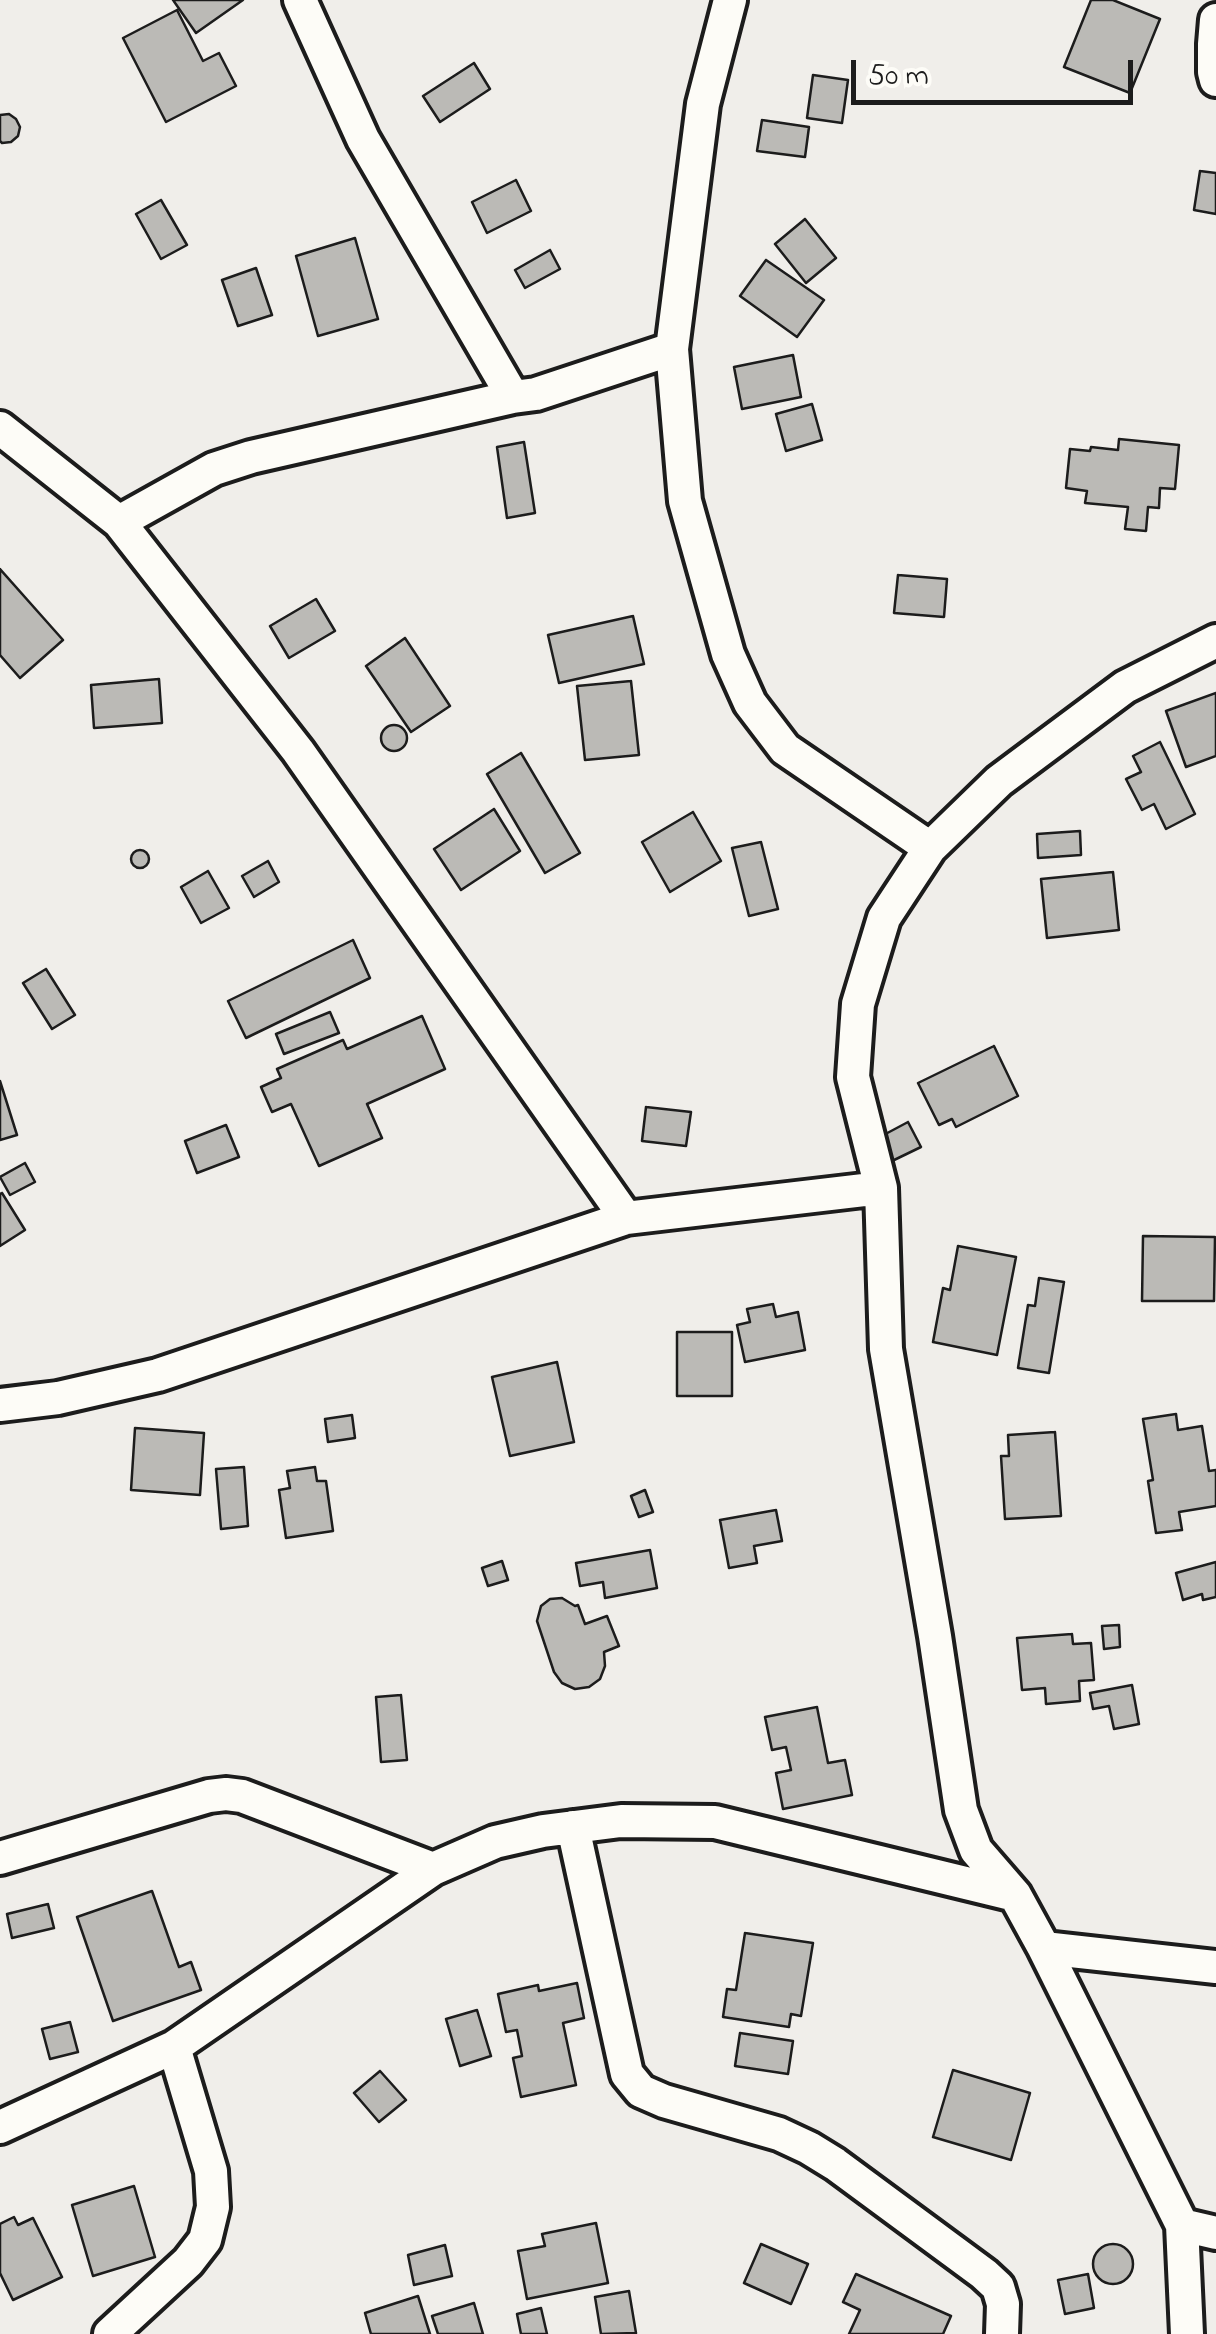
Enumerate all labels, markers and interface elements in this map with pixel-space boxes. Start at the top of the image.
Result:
scale bar [856,40,1138,102]
text: 50 m [868,55,929,99]

